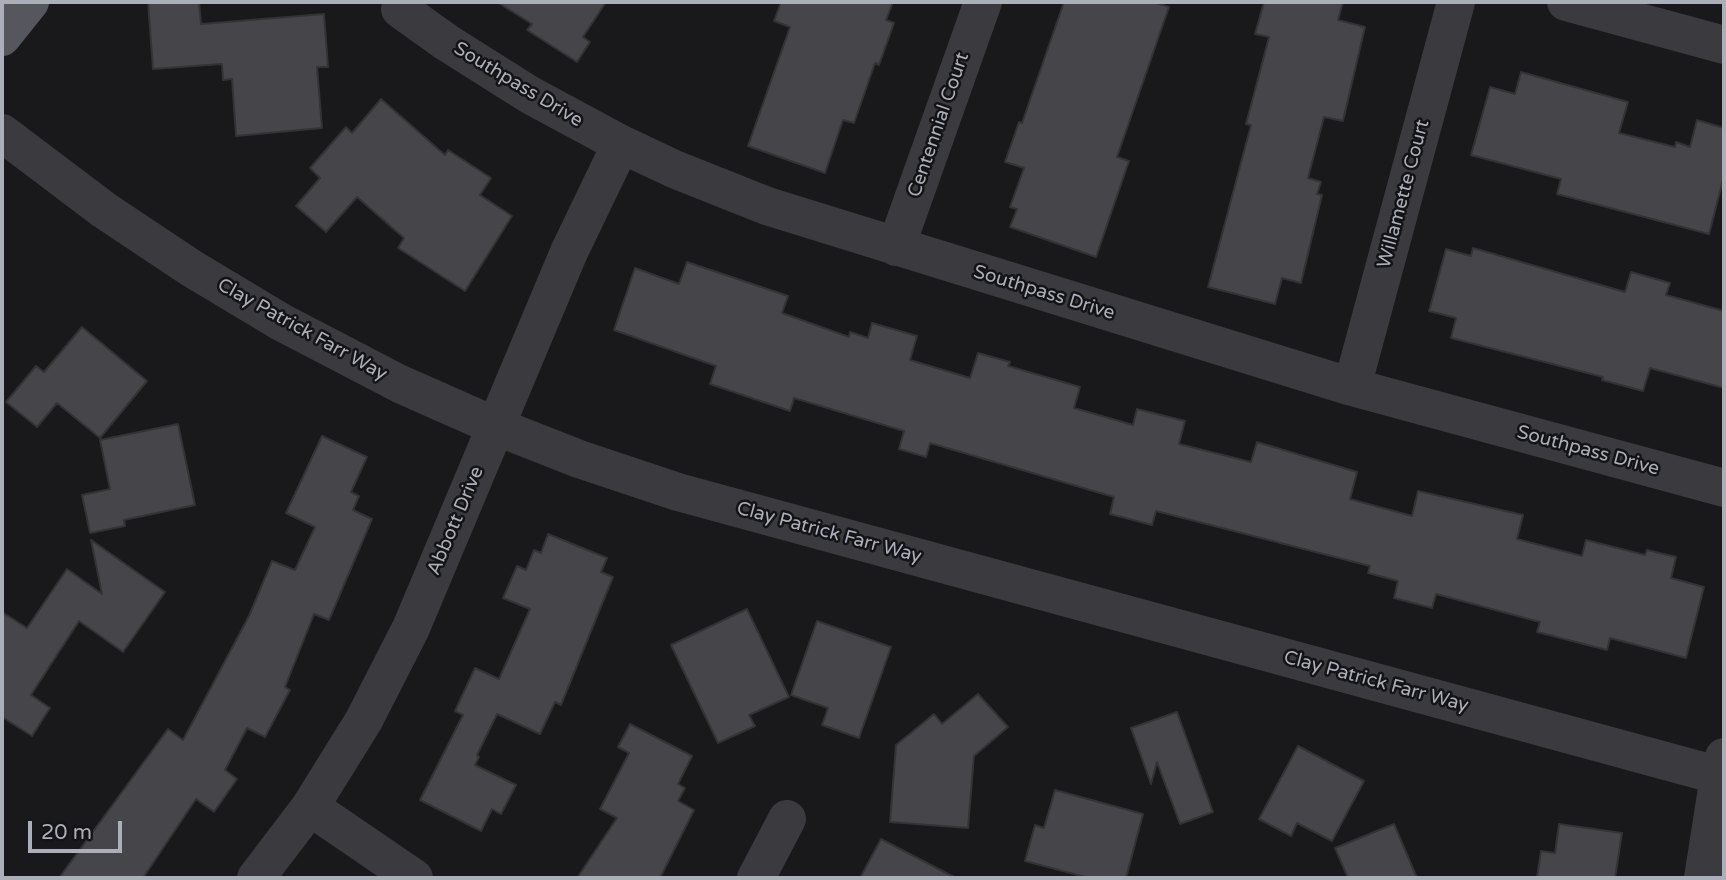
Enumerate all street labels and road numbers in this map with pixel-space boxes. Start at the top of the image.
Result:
street label: Southpass Drive [449,38,587,132]
street label: Centennial Court [904,50,974,200]
street label: Willamette Court [1373,117,1435,271]
street label: Southpass Drive [971,261,1117,325]
street label: Clay Patrick Farr Way [213,274,391,386]
street label: Southpass Drive [1514,421,1662,481]
street label: Abbott Drive [423,463,489,579]
street label: Clay Patrick Farr Way [734,497,924,569]
street label: Clay Patrick Farr Way [1281,646,1471,718]

